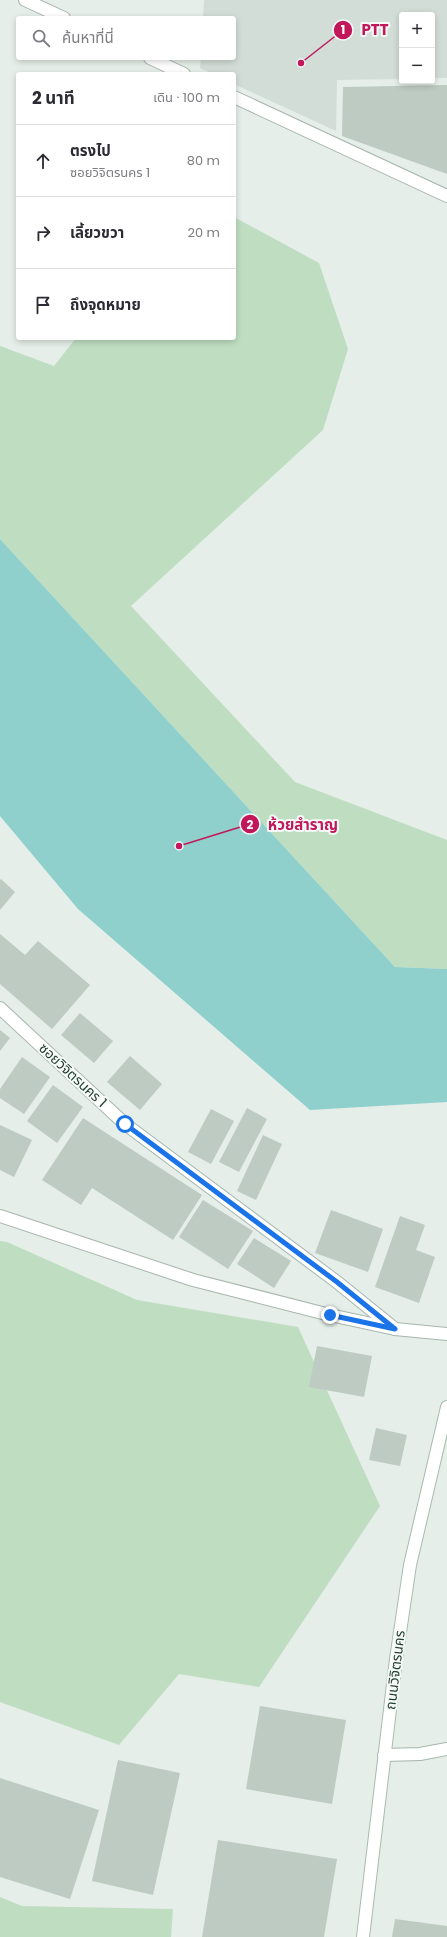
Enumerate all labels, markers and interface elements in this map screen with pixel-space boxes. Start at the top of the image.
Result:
map controls [399,12,435,84]
button: + [399,12,435,48]
search box [16,16,236,60]
callout: PTT [333,16,396,43]
text: PTT [361,19,389,40]
text: 1 [341,21,345,38]
icon: search [30,27,52,49]
text: ค้นหาที่นี่ [62,27,114,48]
button: − [399,48,435,84]
text: 2 นาที [32,86,75,110]
text: เดิน · 100 m [153,88,220,107]
text: ตรงไป [70,140,111,161]
icon: ahead [32,150,54,172]
text: 80 m [187,151,220,170]
text: ซอยวิจิตรนคร 1 [70,163,150,182]
icon: right [32,222,54,244]
text: เลี้ยวขวา [70,222,124,243]
text: 20 m [187,223,220,242]
icon: arrive [32,294,54,316]
text: ถึงจุดหมาย [70,294,141,315]
callout: ห้วยสำราญ [240,811,346,838]
text: ห้วยสำราญ [268,814,338,835]
text: 2 [247,816,254,833]
street label: ซอยวิจิตรนคร 1 [35,1038,111,1112]
route start [116,1115,134,1133]
route end [321,1306,339,1324]
street label: ถนนวิจิตรนคร [380,1629,410,1711]

